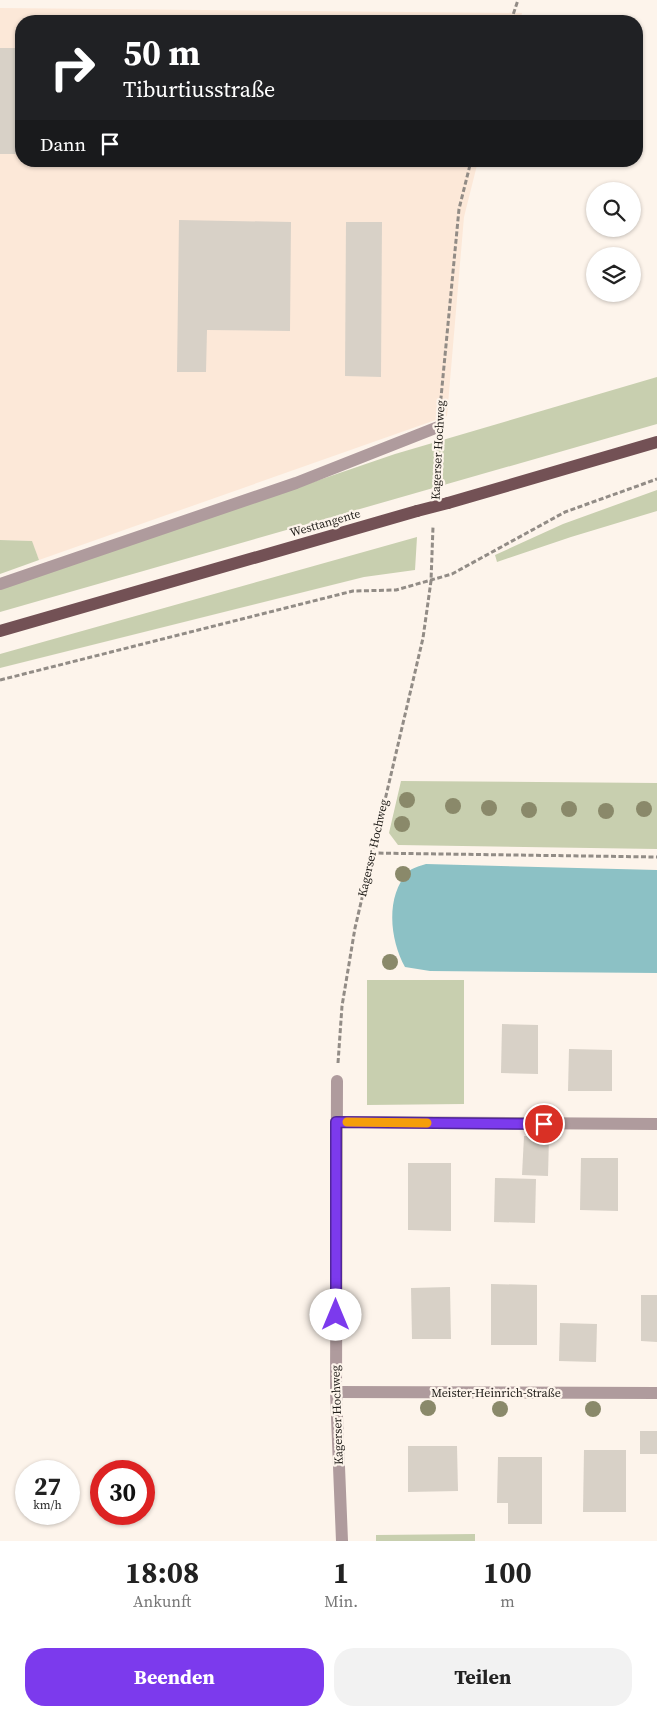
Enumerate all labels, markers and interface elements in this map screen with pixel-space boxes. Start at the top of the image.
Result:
text: 50 m [123,29,200,77]
icon: right [40,35,105,100]
text: Tiburtiusstraße [123,74,275,104]
icon: arrive [96,130,124,158]
text: Dann [40,131,86,157]
map controls [586,182,641,302]
button: search [586,182,641,237]
button: layers [586,247,641,302]
street label: Kagerser Hochweg [427,400,449,500]
street label: Westtangente [288,505,362,541]
street label: Kagerser Hochweg [354,798,392,898]
pin [523,1103,565,1145]
icon: arrive [530,1110,558,1138]
position arrow [309,1288,361,1340]
street label: Kagerser Hochweg [327,1365,347,1465]
street label: Meister-Heinrich-Straße [431,1385,561,1401]
speed limit sign: 30 [90,1460,155,1525]
text: 27 [34,1469,61,1503]
text: km/h [33,1497,62,1513]
text: 18:08 [125,1552,199,1593]
text: 1 [333,1552,349,1593]
text: 100 [483,1552,532,1593]
text: Ankunft [133,1590,191,1612]
text: Min. [324,1590,358,1612]
text: m [500,1590,515,1612]
button: Beenden [25,1648,324,1706]
button: Teilen [334,1648,632,1706]

